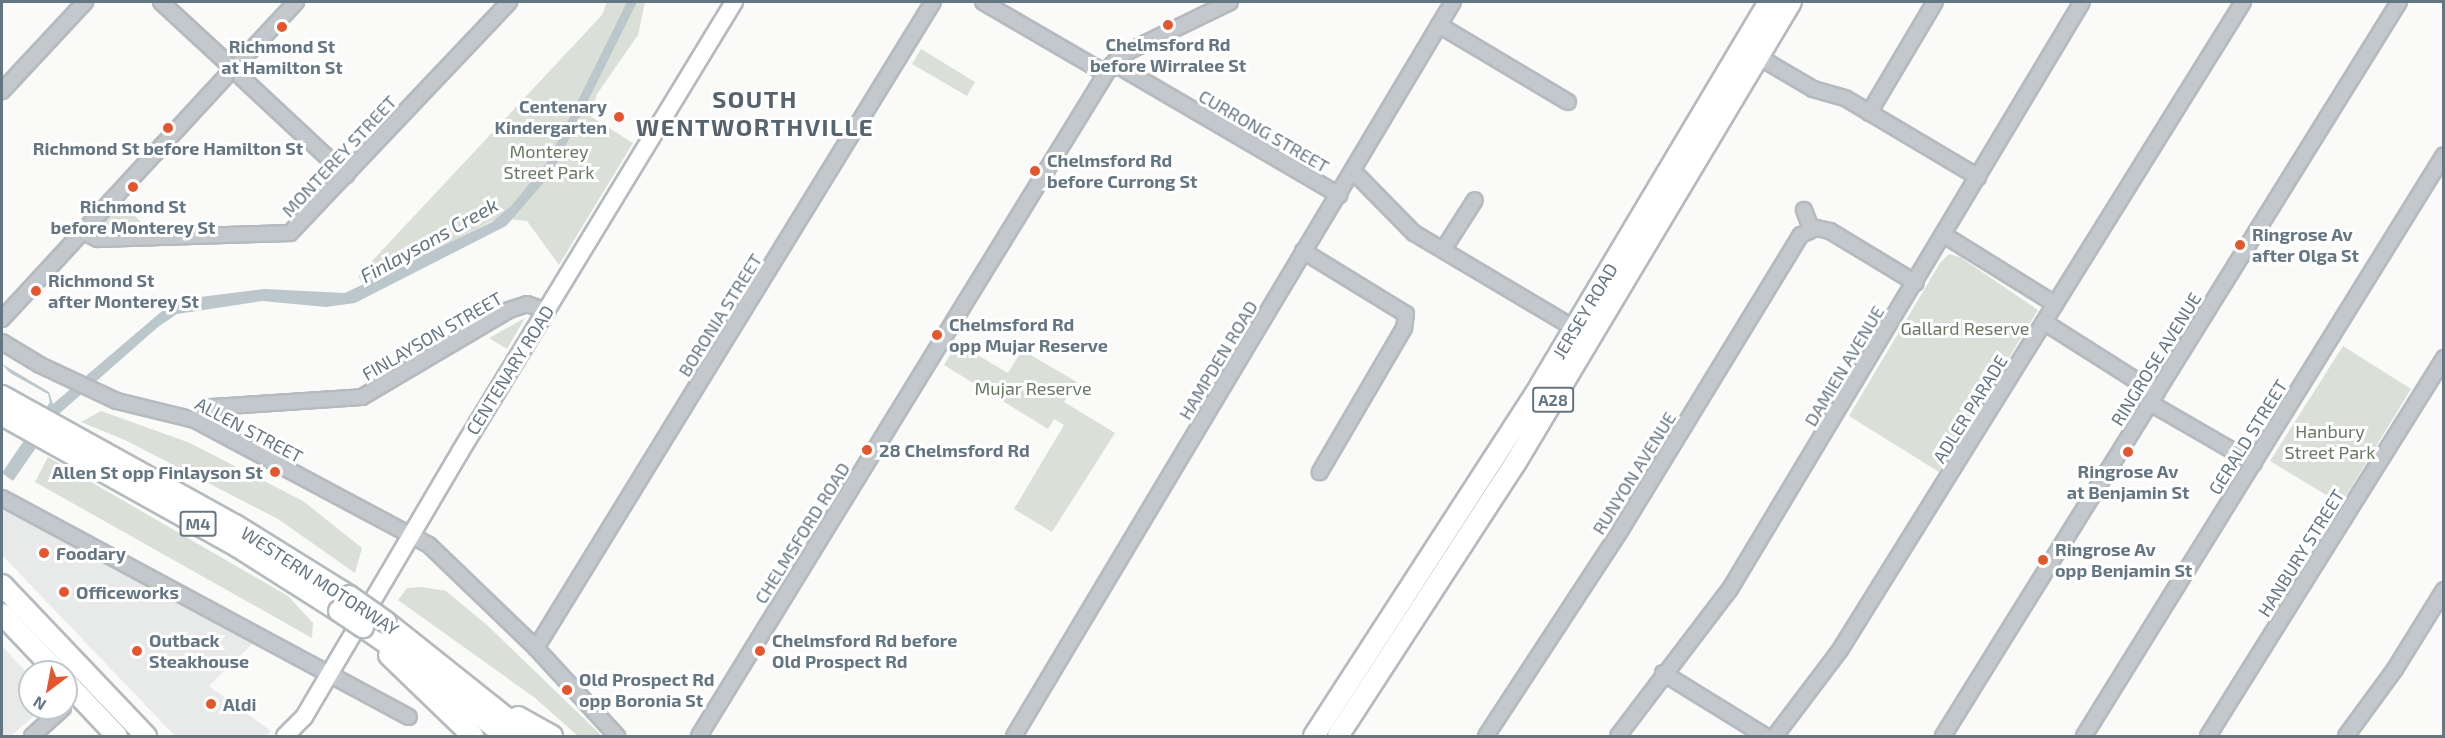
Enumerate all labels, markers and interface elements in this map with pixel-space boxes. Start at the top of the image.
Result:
marker: Chelmsford Rd before Wirralee St [1161,18,1175,32]
marker: Richmond St at Hamilton St [275,20,289,34]
place label: Chelmsford Rd before Wirralee St [1090,34,1246,76]
place label: Richmond St at Hamilton St [221,36,343,78]
district label: SOUTH WENTWORTHVILLE [636,85,874,141]
street label: CURRONG STREET [1195,85,1333,177]
street label: MONTEREY STREET [277,91,401,221]
place label: Centenary Kindergarten [495,96,607,138]
marker: Centenary Kindergarten [612,110,626,124]
marker: Richmond St before Hamilton St [161,121,175,135]
place label: Richmond St before Hamilton St [33,137,303,159]
park label: Monterey Street Park [504,141,594,184]
place label: Chelmsford Rd before Currong St [1047,150,1197,192]
marker: Chelmsford Rd before Currong St [1028,164,1042,178]
marker: Richmond St before Monterey St [126,180,140,194]
water label: Finlaysons Creek [356,192,502,288]
place label: Richmond St before Monterey St [50,196,216,238]
place label: Ringrose Av after Olga St [2252,224,2359,266]
marker: Ringrose Av after Olga St [2233,238,2247,252]
street label: BORONIA STREET [673,249,767,381]
street label: JERSEY ROAD [1548,259,1622,363]
place label: Richmond St after Monterey St [48,270,200,312]
marker: Richmond St after Monterey St [29,284,43,298]
street label: FINLAYSON STREET [358,287,506,385]
street label: RINGROSE AVENUE [2106,288,2206,430]
street label: HAMPDEN ROAD [1174,297,1262,423]
street label: CENTENARY ROAD [461,301,559,439]
street label: DAMIEN AVENUE [1800,302,1888,430]
place label: Chelmsford Rd opp Mujar Reserve [949,314,1108,356]
park label: Gallard Reserve [1901,317,2029,339]
marker: Chelmsford Rd opp Mujar Reserve [930,328,944,342]
street label: ADLER PARADE [1928,351,2012,467]
street label: GERALD STREET [2204,376,2292,498]
park label: Mujar Reserve [974,377,1092,399]
road number: A28 [1532,387,1574,413]
street label: ALLEN STREET [191,393,307,467]
street label: RUNYON AVENUE [1588,408,1680,538]
park label: Hanbury Street Park [2285,421,2375,464]
place label: 28 Chelmsford Rd [879,439,1030,461]
marker: 28 Chelmsford Rd [860,443,874,457]
marker: Ringrose Av at Benjamin St [2121,445,2135,459]
street label: CHELMSFORD ROAD [750,458,854,608]
place label: Allen St opp Finlayson St [52,461,263,483]
place label: Ringrose Av at Benjamin St [2067,461,2189,504]
marker: Allen St opp Finlayson St [268,465,282,479]
street label: HANBURY STREET [2253,485,2349,621]
road number: M4 [178,511,218,537]
street label: WESTERN MOTORWAY [237,522,403,640]
place label: Ringrose Av opp Benjamin St [2055,539,2192,582]
place label: Foodary [56,542,126,564]
marker: Foodary [37,546,51,560]
marker: Ringrose Av opp Benjamin St [2036,553,2050,567]
place label: Officeworks [76,581,179,603]
marker: Officeworks [57,585,71,599]
place label: Outback Steakhouse [149,630,249,672]
place label: Chelmsford Rd before Old Prospect Rd [772,630,957,672]
marker: Outback Steakhouse [130,644,144,658]
marker: Chelmsford Rd before Old Prospect Rd [753,644,767,658]
north arrow [18,660,78,720]
place label: Old Prospect Rd opp Boronia St [579,669,714,712]
marker: Old Prospect Rd opp Boronia St [560,683,574,697]
text: N [29,693,49,715]
place label: Aldi [223,693,256,715]
marker: Aldi [204,697,218,711]

